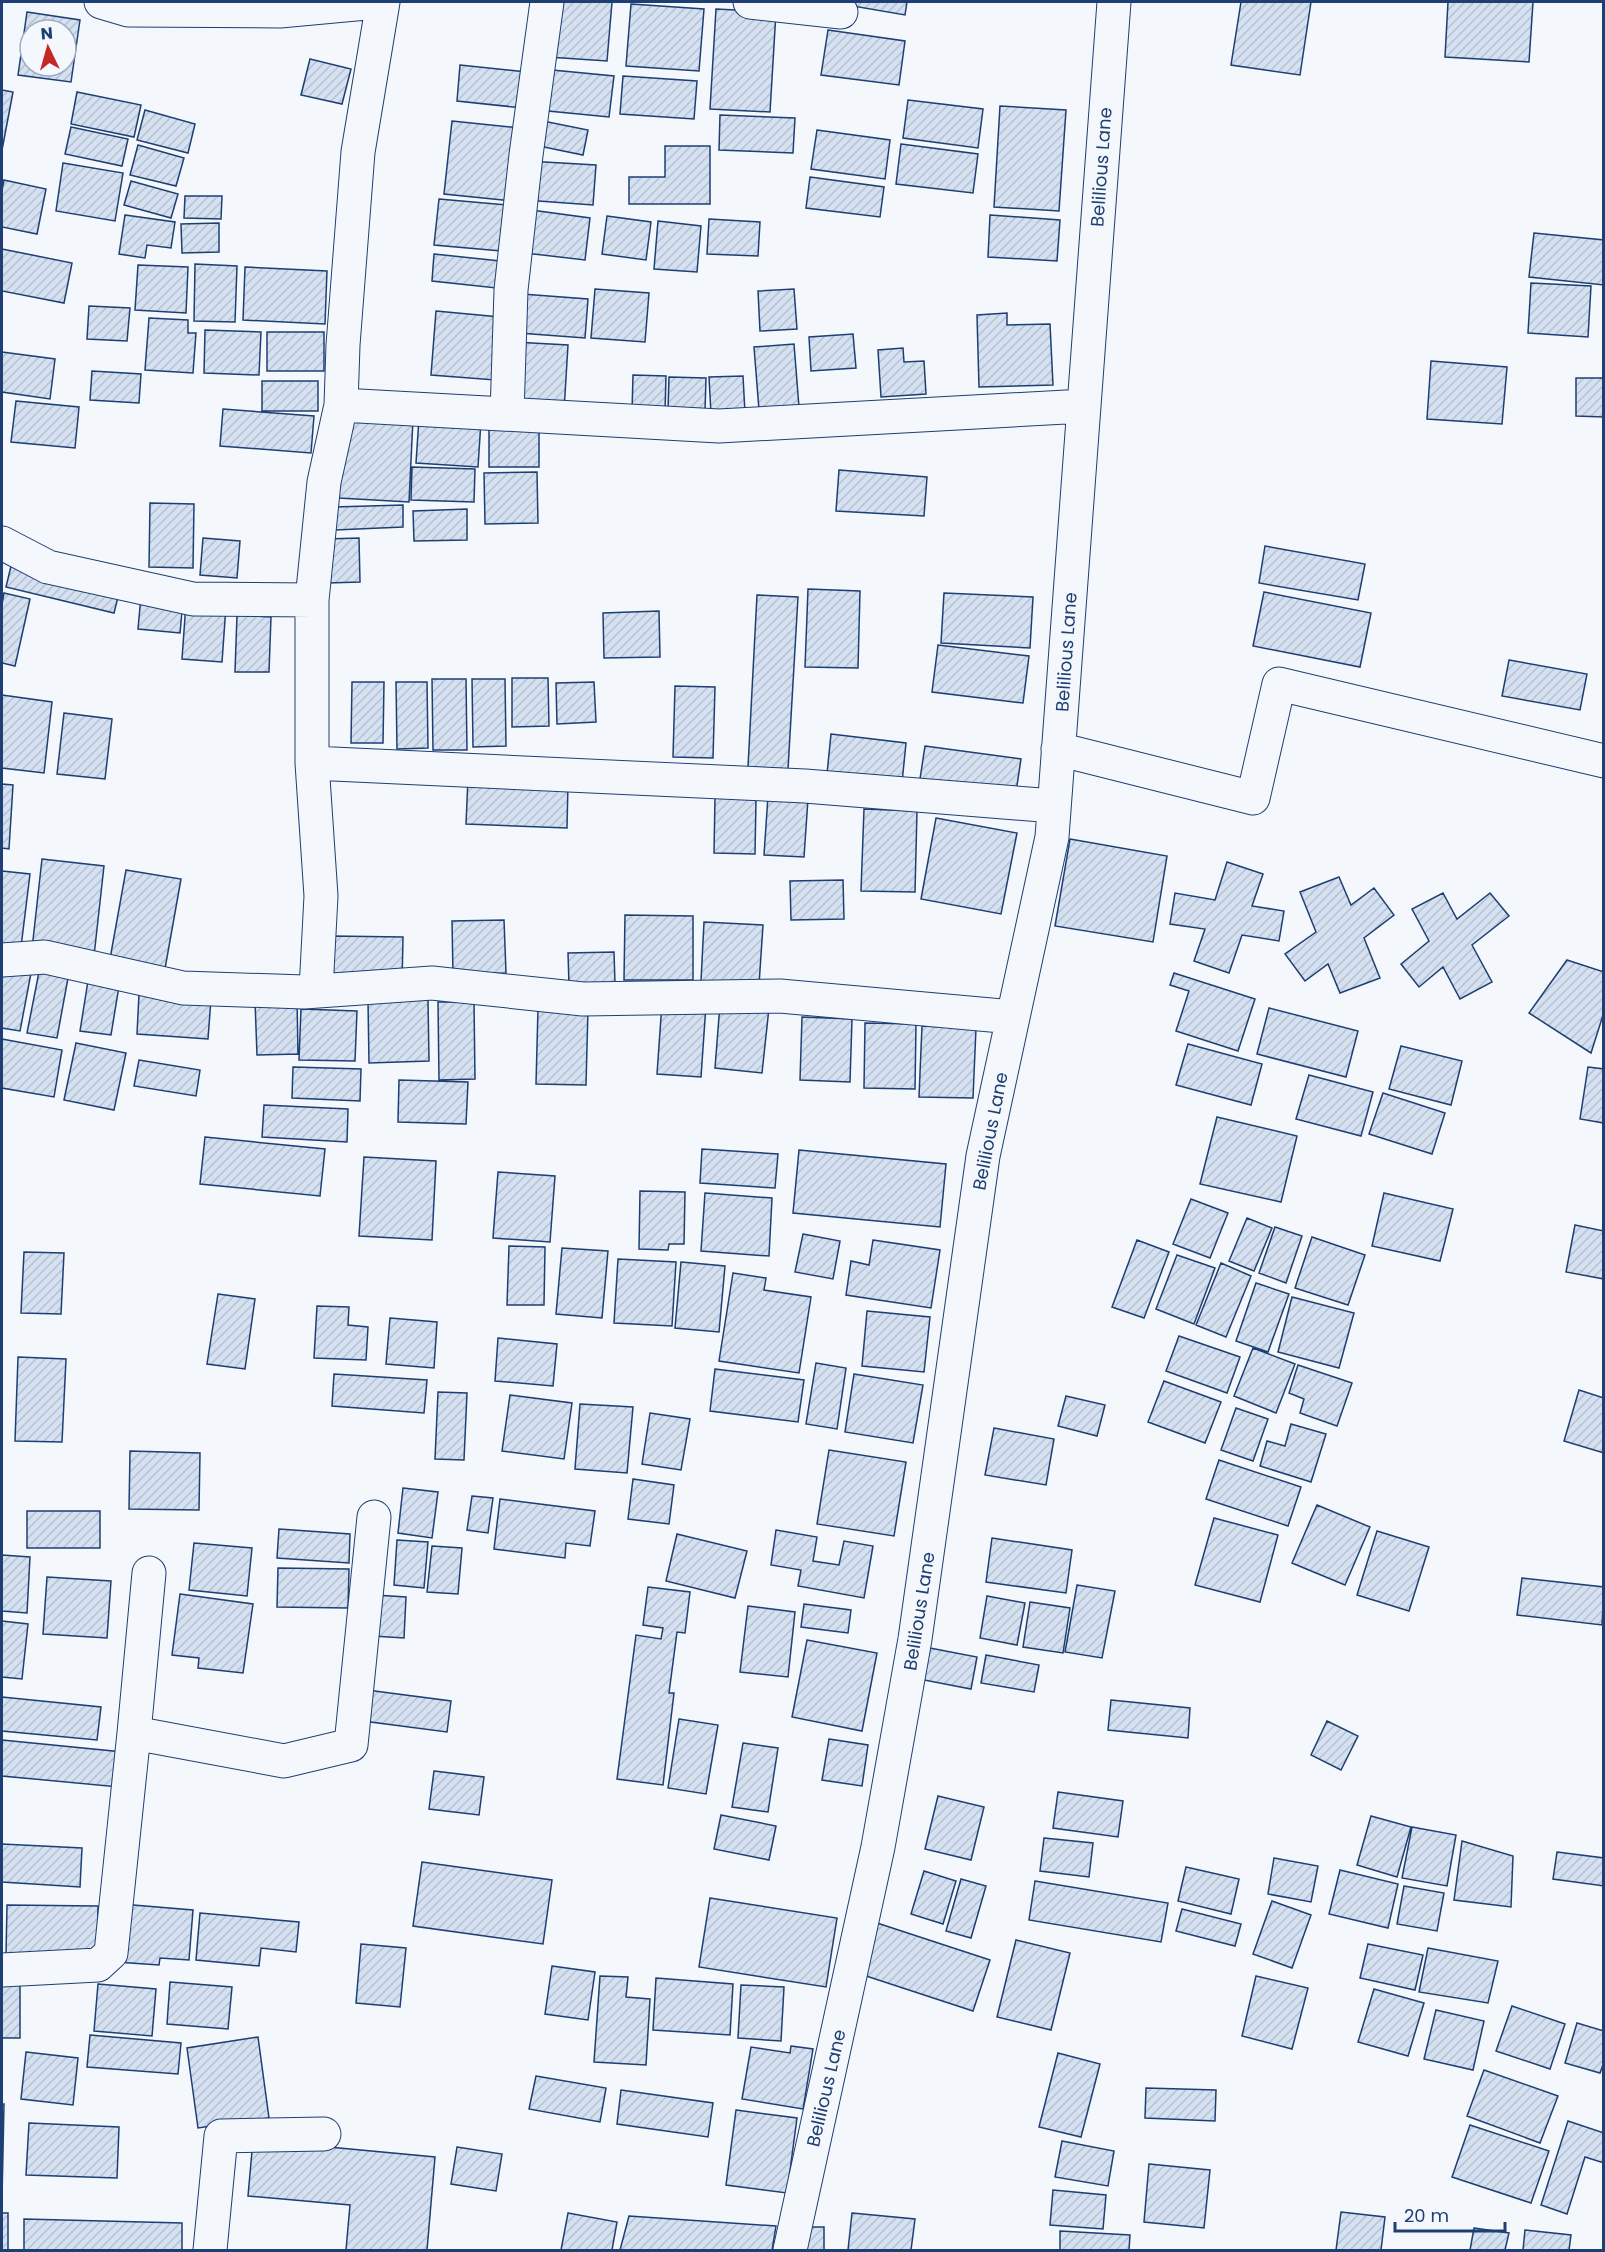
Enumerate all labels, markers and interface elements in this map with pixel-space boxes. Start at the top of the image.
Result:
north arrow [18,18,78,78]
text: N [40,22,54,46]
street label: Belilious Lane [1084,106,1118,228]
street label: Belilious Lane [1049,591,1083,713]
street label: Belilious Lane [966,1070,1014,1192]
street label: Belilious Lane [897,1550,941,1672]
street label: Belilious Lane [800,2027,852,2149]
scale bar [1395,2195,1504,2233]
text: 20 m [1404,2203,1449,2228]

